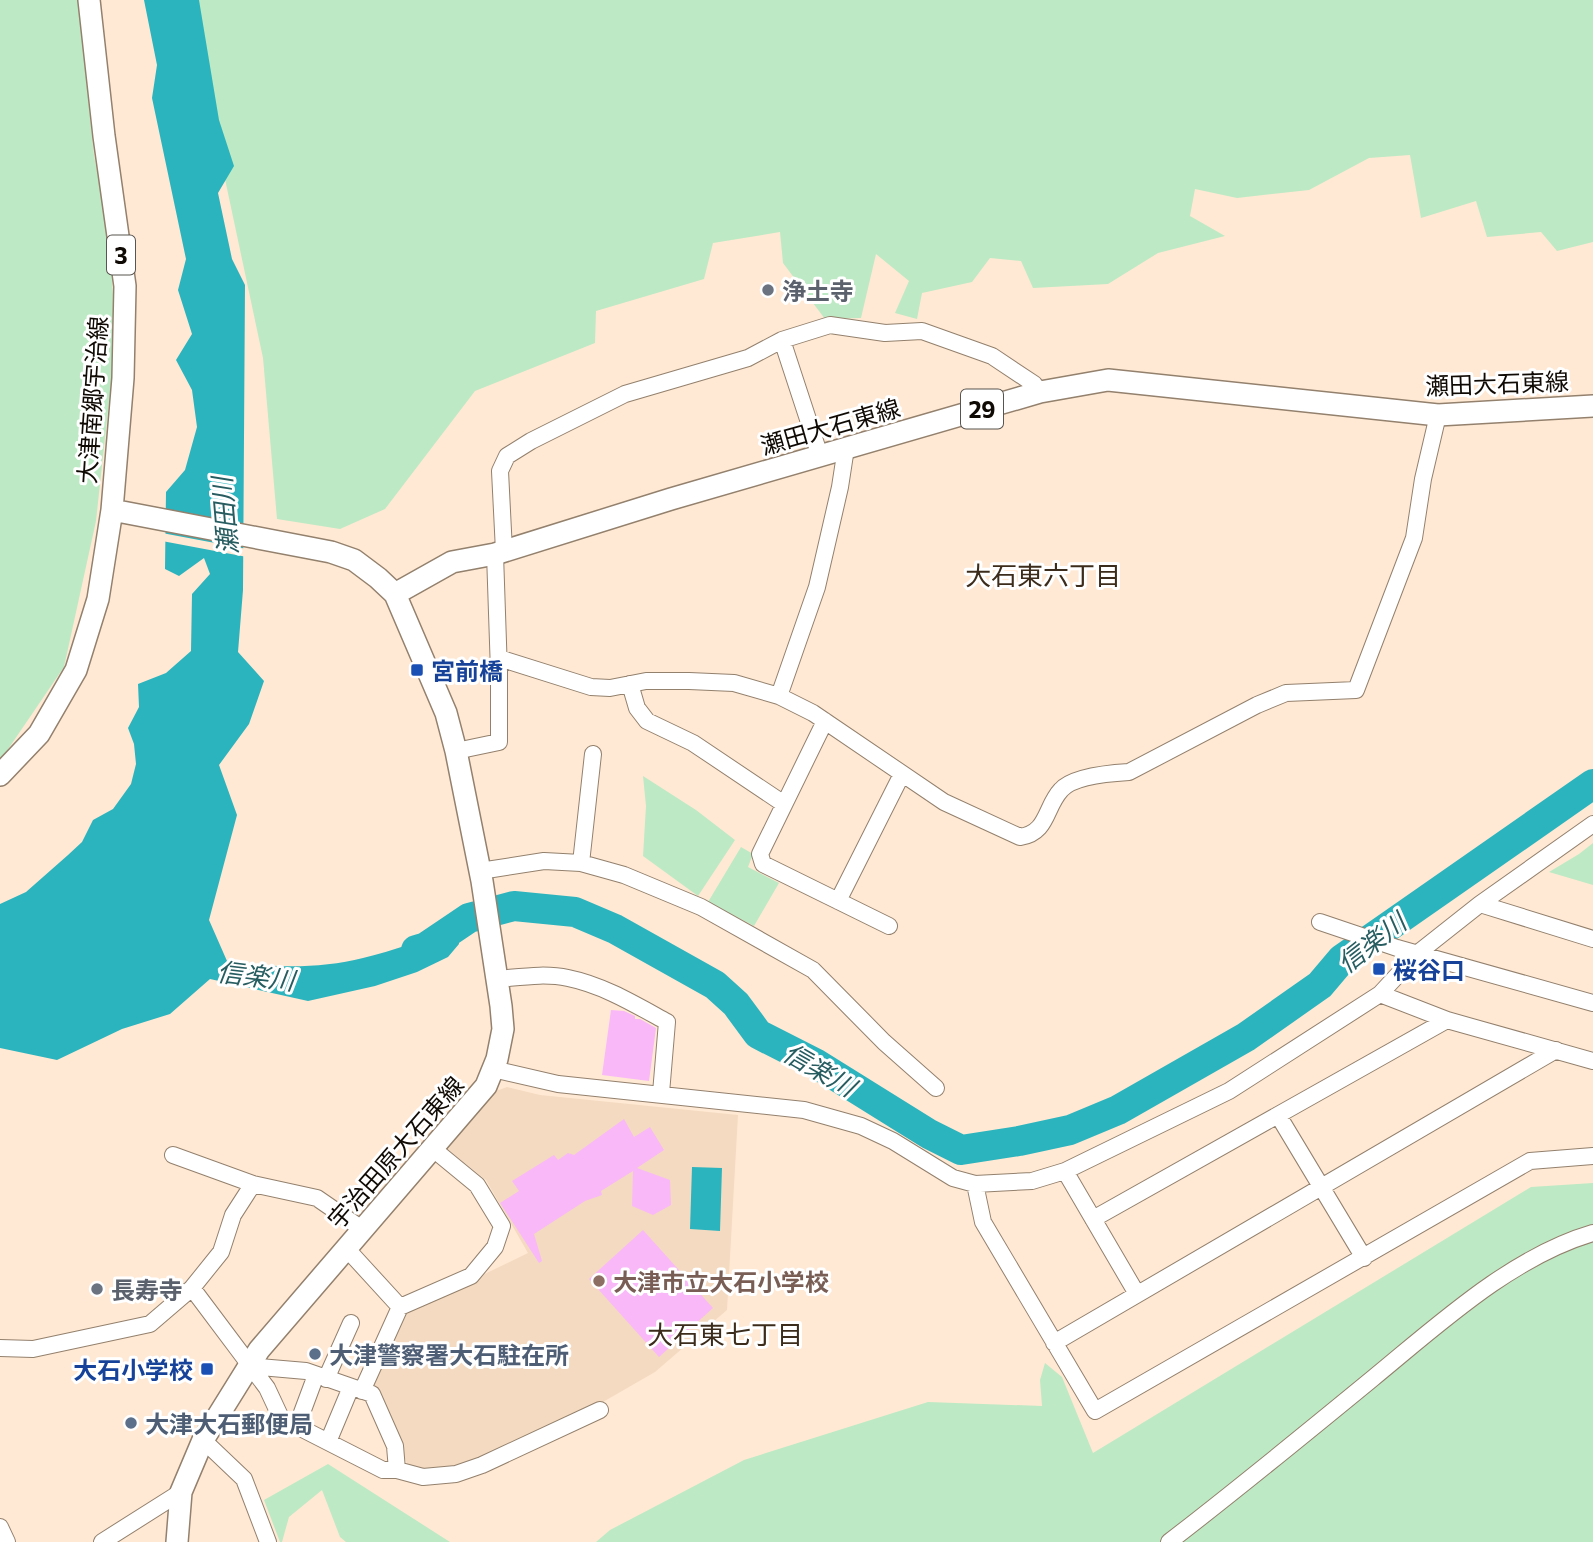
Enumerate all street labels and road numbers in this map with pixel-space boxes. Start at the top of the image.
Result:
road number: 3 [107,236,135,274]
street label: 大津南郷宇治線 [72,315,112,485]
street label: 瀬田大石東線 [1425,366,1569,400]
road number: 29 [961,390,1003,428]
street label: 瀬田大石東線 [757,392,903,460]
street label: 宇治田原大石東線 [321,1070,469,1234]

